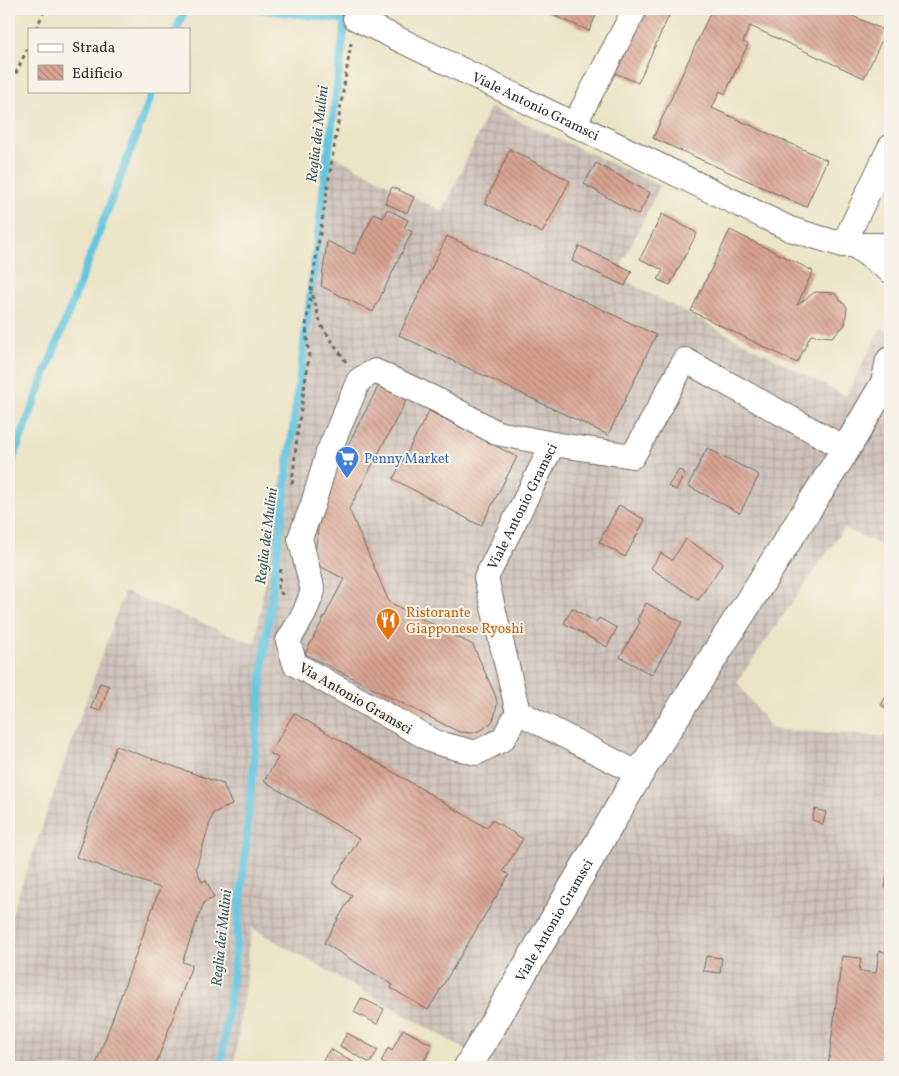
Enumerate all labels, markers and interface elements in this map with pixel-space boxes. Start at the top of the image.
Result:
legend [28,28,190,92]
text: Strada [72,38,115,59]
text: Edificio [72,64,123,85]
street label: Viale Antonio Gramsci [469,68,602,146]
water label: Reglia dei Mulini [302,84,335,184]
street label: Viale Antonio Gramsci [484,440,563,573]
supermarket icon: Penny Market [334,445,360,479]
place label: Penny Market [364,450,450,469]
water label: Reglia dei Mulini [251,486,284,586]
place label: Ristorante Giapponese Ryoshi [406,604,524,639]
restaurant icon: Ristorante Giapponese Ryoshi [375,607,401,641]
street label: Via Antonio Gramsci [295,659,415,740]
street label: Viale Antonio Gramsci [512,856,598,986]
water label: Reglia dei Mulini [207,888,238,988]

